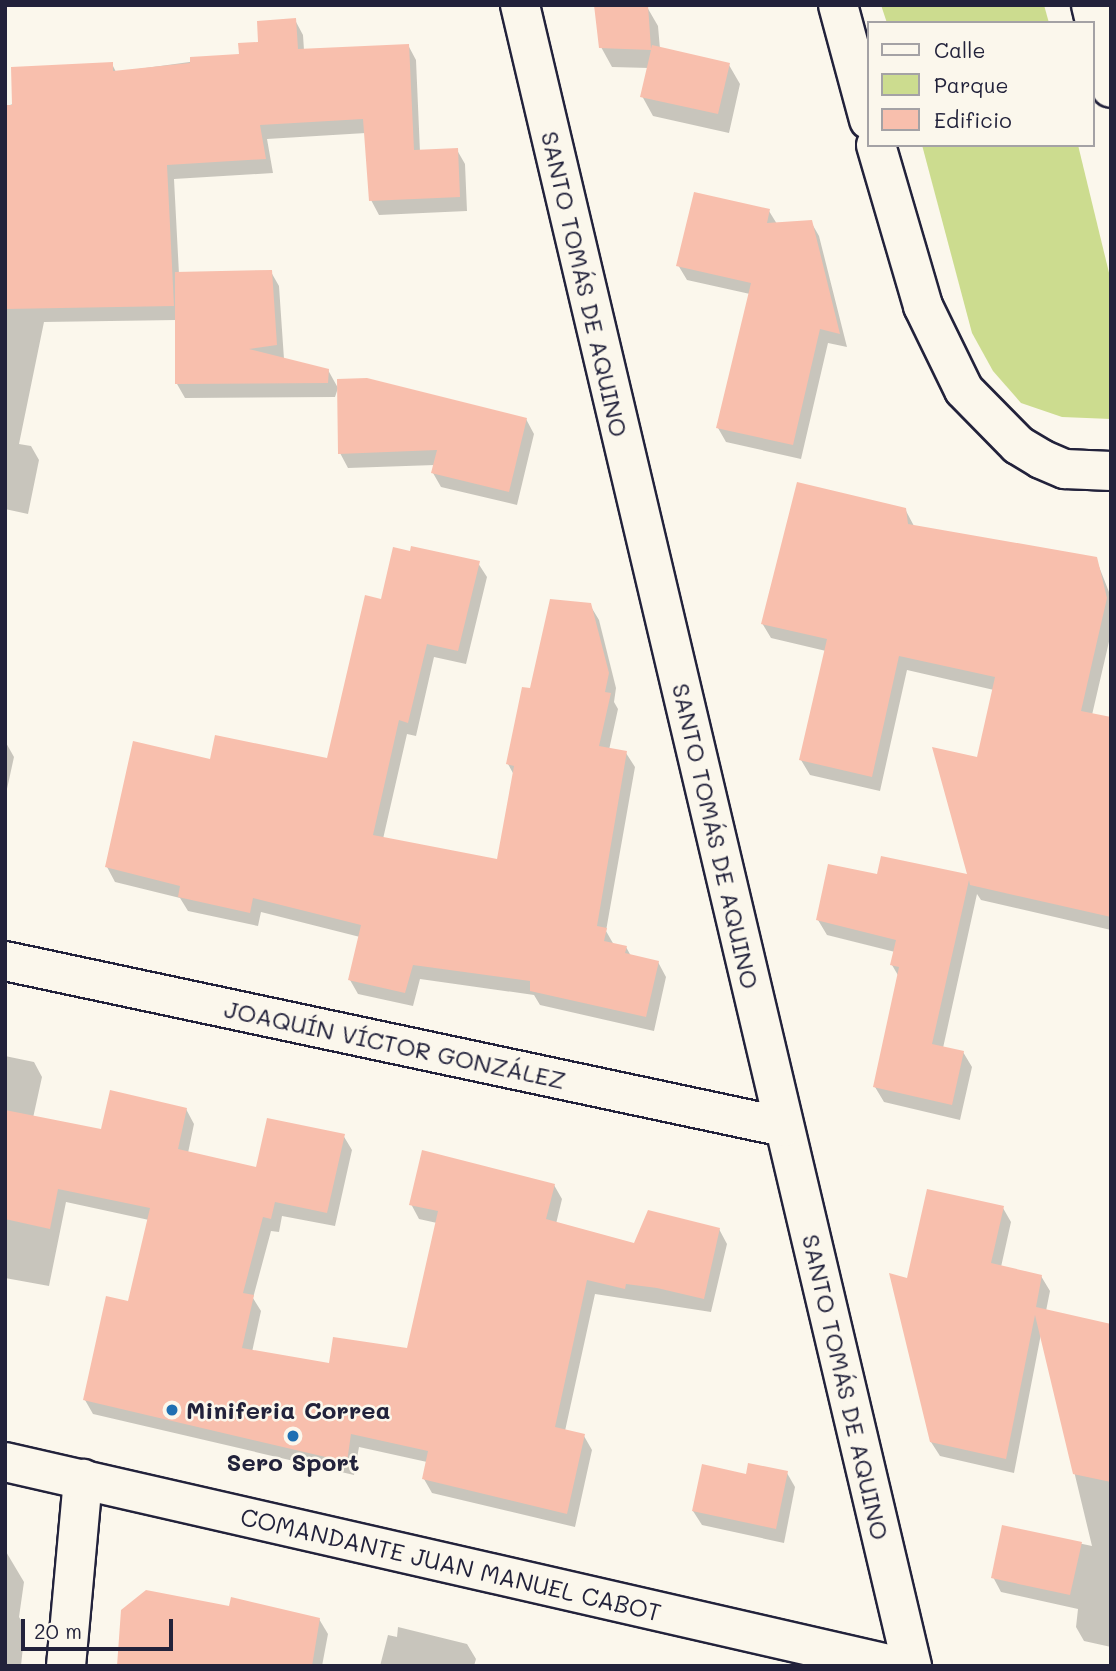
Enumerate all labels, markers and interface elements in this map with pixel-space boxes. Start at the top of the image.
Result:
legend [867,21,1095,147]
text: Calle [934,36,986,63]
text: Parque [934,71,1008,98]
text: Edificio [934,106,1012,133]
street label: SANTO TOMÁS DE AQUINO [536,128,634,440]
street label: SANTO TOMÁS DE AQUINO [667,680,765,992]
street label: JOAQUÍN VÍCTOR GONZÁLEZ [222,994,568,1094]
street label: SANTO TOMÁS DE AQUINO [797,1231,895,1543]
place label: Miniferia Correa [186,1396,390,1424]
marker: Miniferia Correa [164,1402,180,1418]
marker: Sero Sport [285,1428,301,1444]
place label: Sero Sport [227,1448,359,1476]
street label: COMANDANTE JUAN MANUEL CABOT [238,1502,664,1626]
scale bar [24,1604,177,1648]
text: 20 m [34,1617,82,1644]

